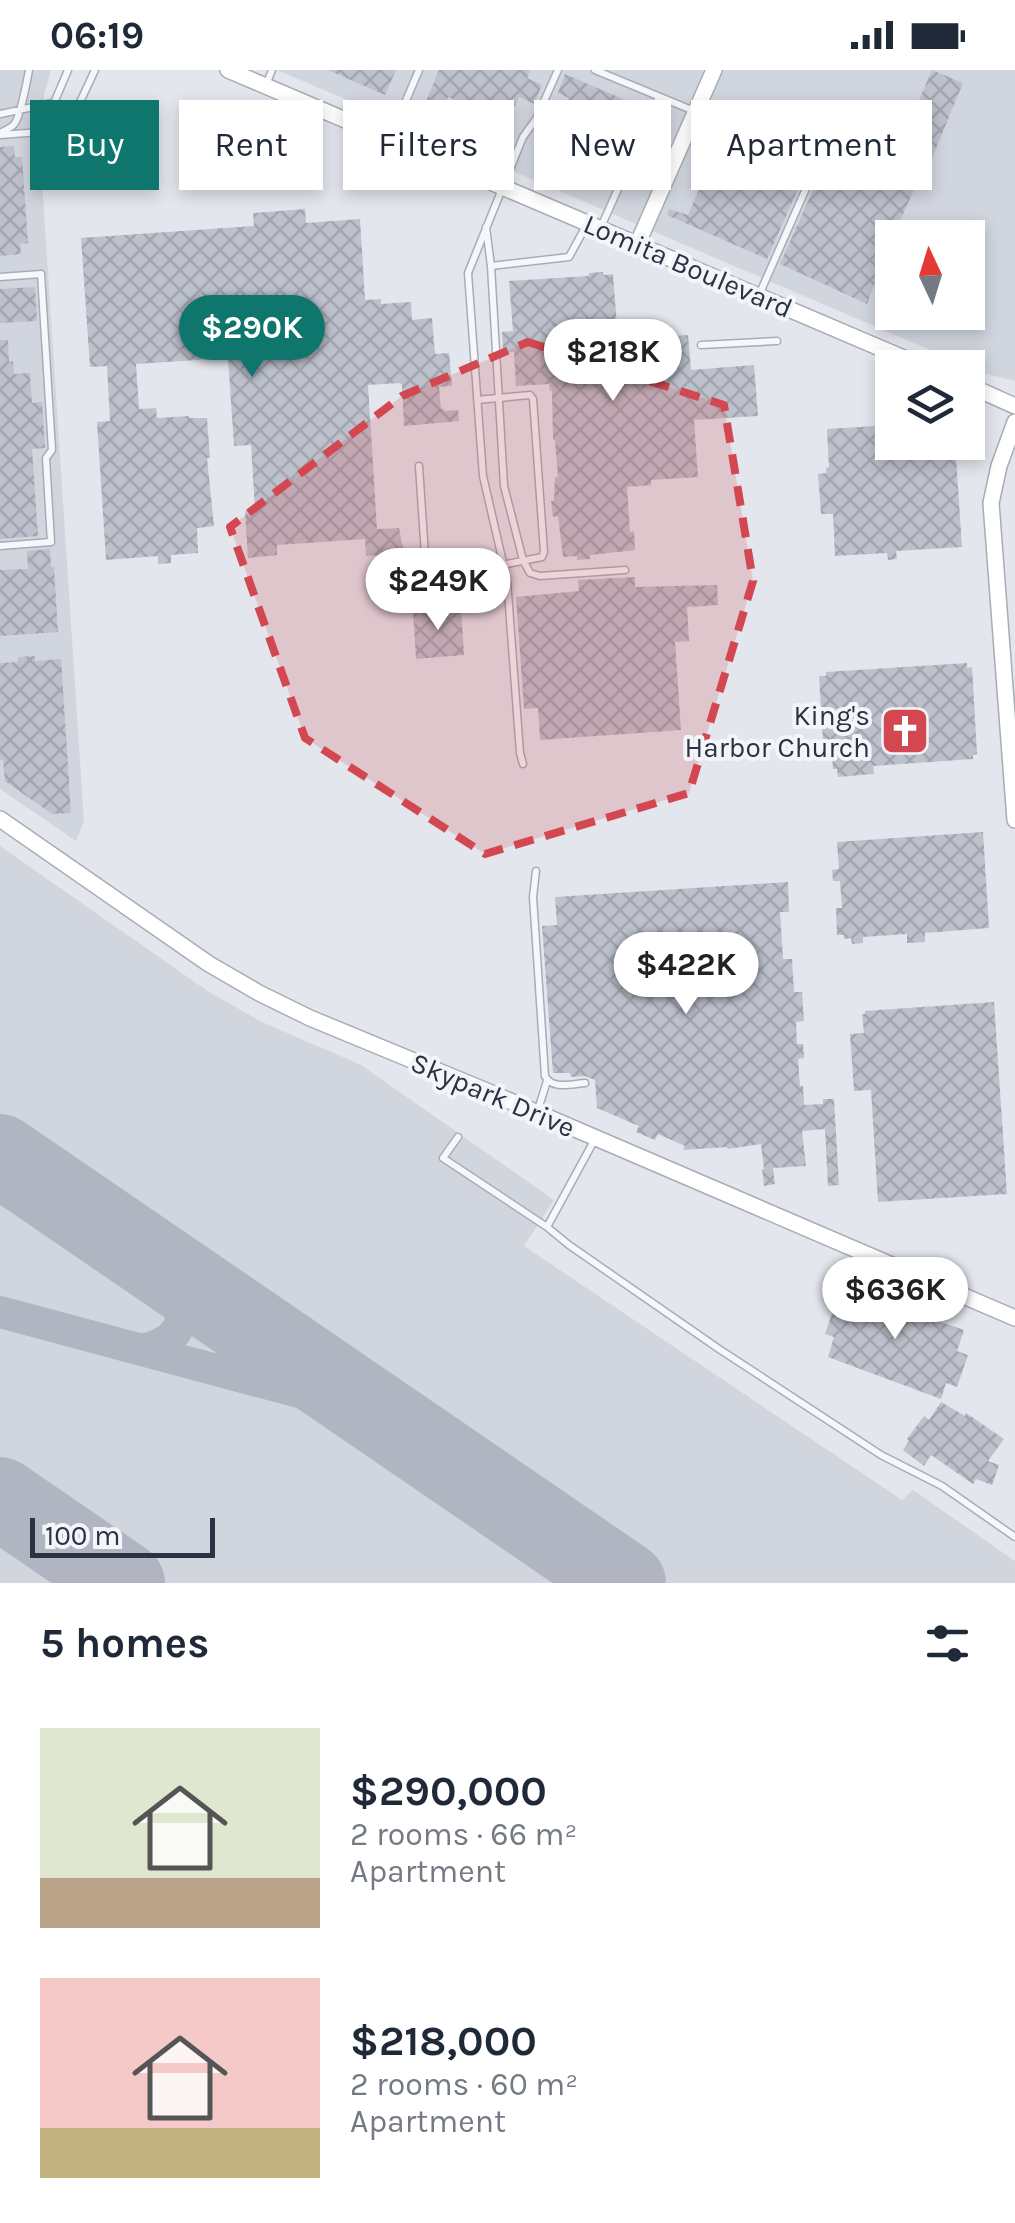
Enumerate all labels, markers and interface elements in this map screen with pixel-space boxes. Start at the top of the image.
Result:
text: 06:19 [50,13,144,58]
chip: Buy [30,100,159,190]
chip: Rent [179,100,323,190]
chip: Filters [343,100,514,190]
chip: New [534,100,671,190]
chip: Apartment [691,100,932,190]
street label: Lomita Boulevard [579,207,797,325]
north arrow [875,220,985,330]
map controls [875,220,985,460]
pin: $290K [182,295,322,380]
text: $290K [201,309,303,346]
pin: $218K [543,319,683,404]
text: $218K [566,333,660,370]
button: layers [875,350,985,460]
pin: $249K [368,548,508,633]
text: $249K [388,562,488,599]
place label: King's Harbor Church [685,699,870,764]
church icon: King's Harbor Church [879,705,931,757]
pin: $422K [616,932,756,1017]
text: $422K [636,946,736,983]
street label: Skypark Drive [406,1046,580,1144]
pin: $636K [825,1257,965,1342]
text: $636K [844,1271,946,1308]
scale bar [30,1513,215,1558]
text: 100 m [45,1519,120,1552]
icon: filters [920,1616,975,1671]
text: 5 homes [40,1618,209,1668]
text: $290,000 [350,1766,547,1816]
icon: home [120,1768,240,1888]
text: 2 rooms · 66 m² [350,1816,577,1853]
text: Apartment [350,1853,506,1890]
text: $218,000 [350,2016,537,2066]
icon: home [120,2018,240,2138]
text: 2 rooms · 60 m² [350,2066,578,2103]
text: Apartment [350,2103,506,2140]

